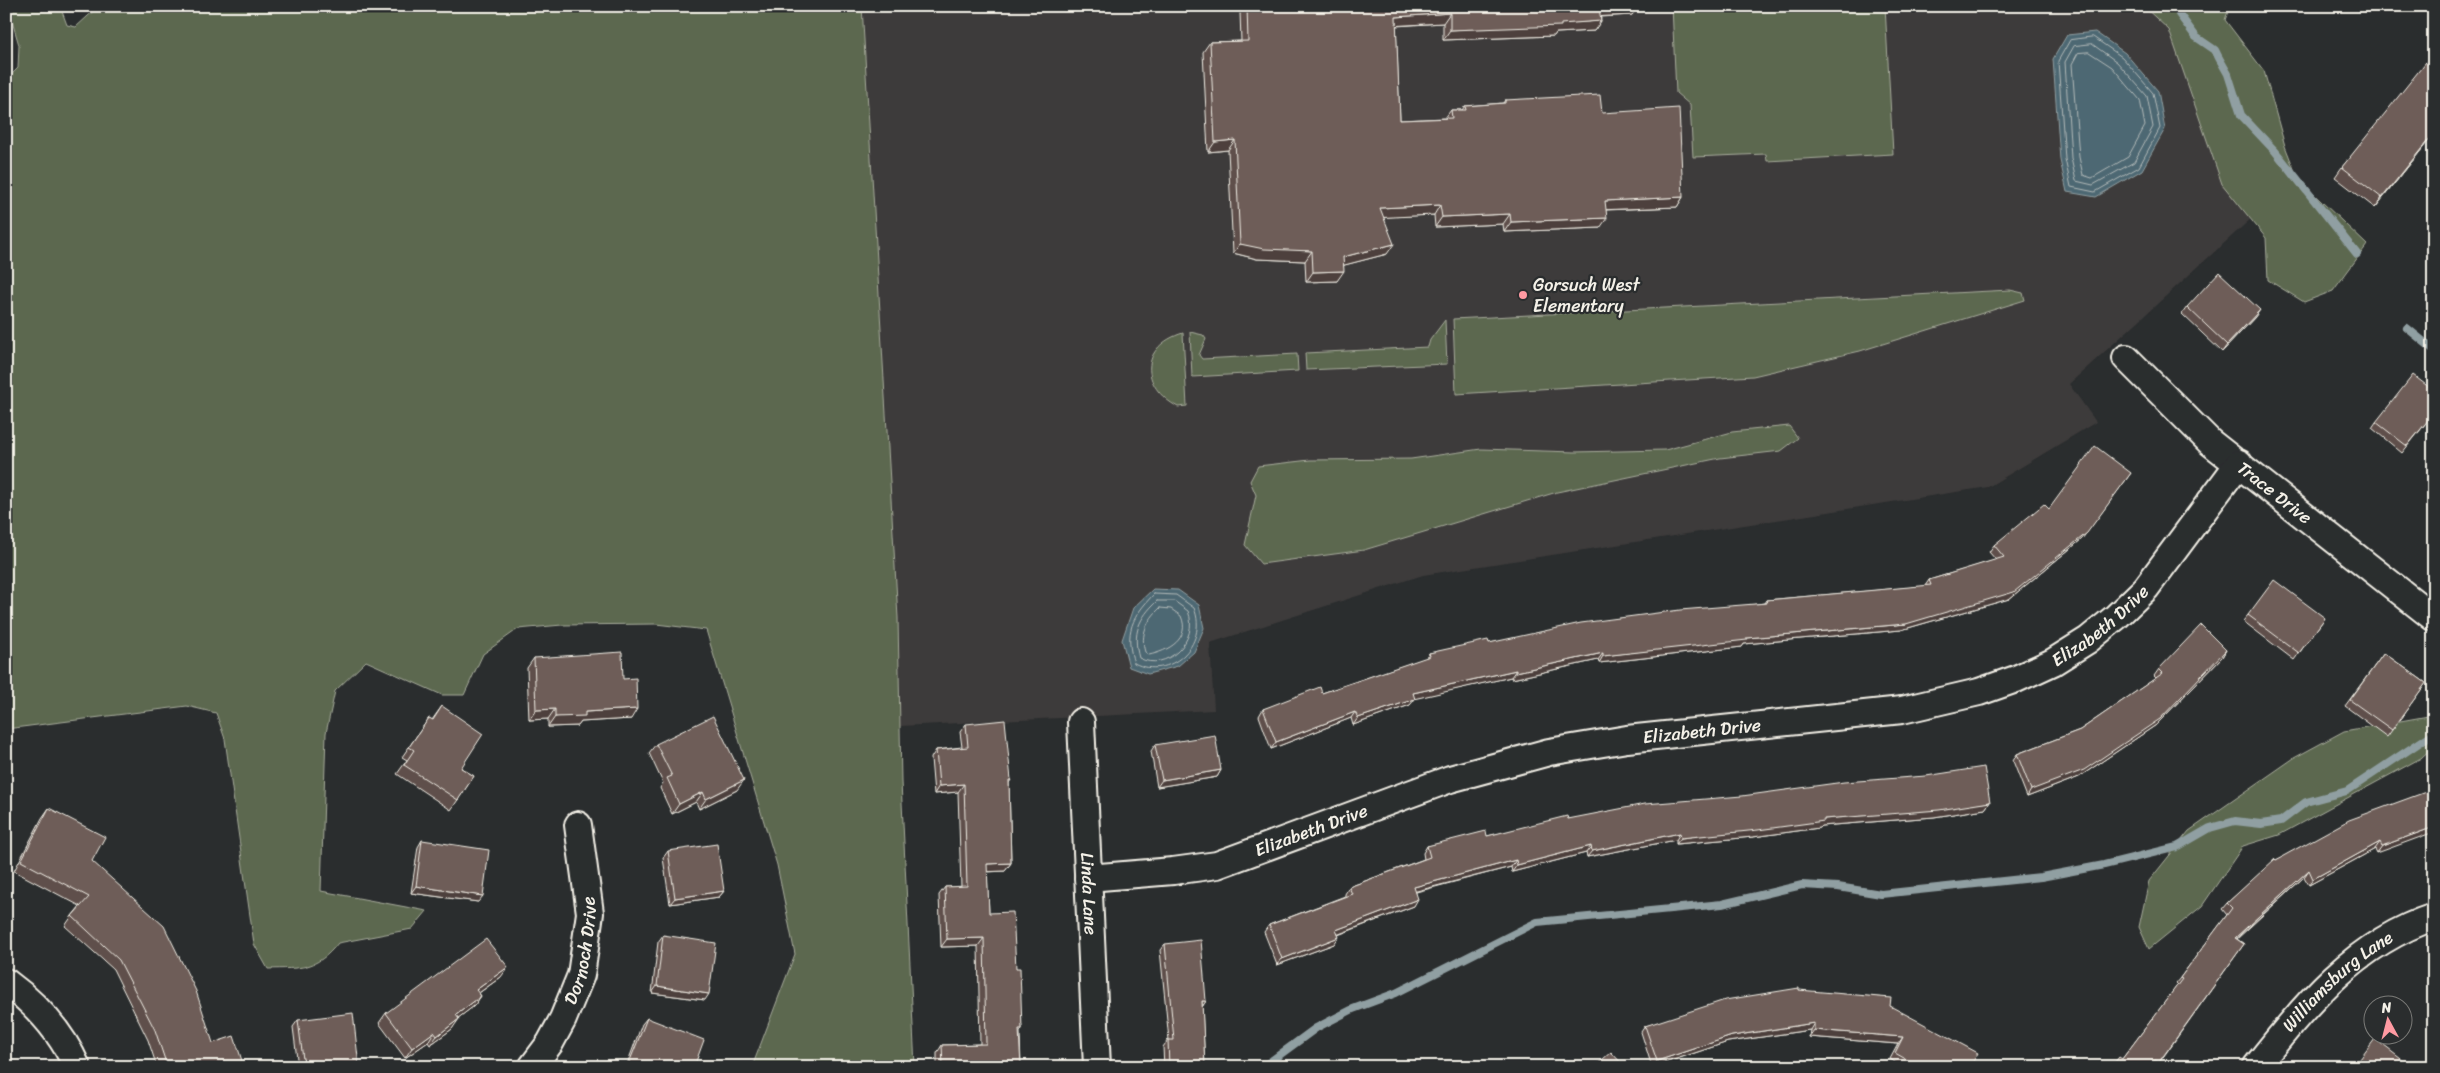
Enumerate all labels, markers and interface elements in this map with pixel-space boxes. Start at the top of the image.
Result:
place label: Gorsuch West Elementary [1533,269,1641,322]
marker: Gorsuch West Elementary [1517,289,1529,301]
street label: Trace Drive [2230,453,2319,533]
street label: Elizabeth Drive [2045,577,2157,675]
street label: Elizabeth Drive [1641,709,1763,753]
street label: Elizabeth Drive [1250,795,1372,866]
street label: Linda Lane [1071,852,1107,936]
street label: Dornoch Drive [555,894,606,1010]
street label: Williamsburg Lane [2274,922,2399,1040]
text: N [2379,995,2393,1021]
north arrow [2362,996,2412,1046]

